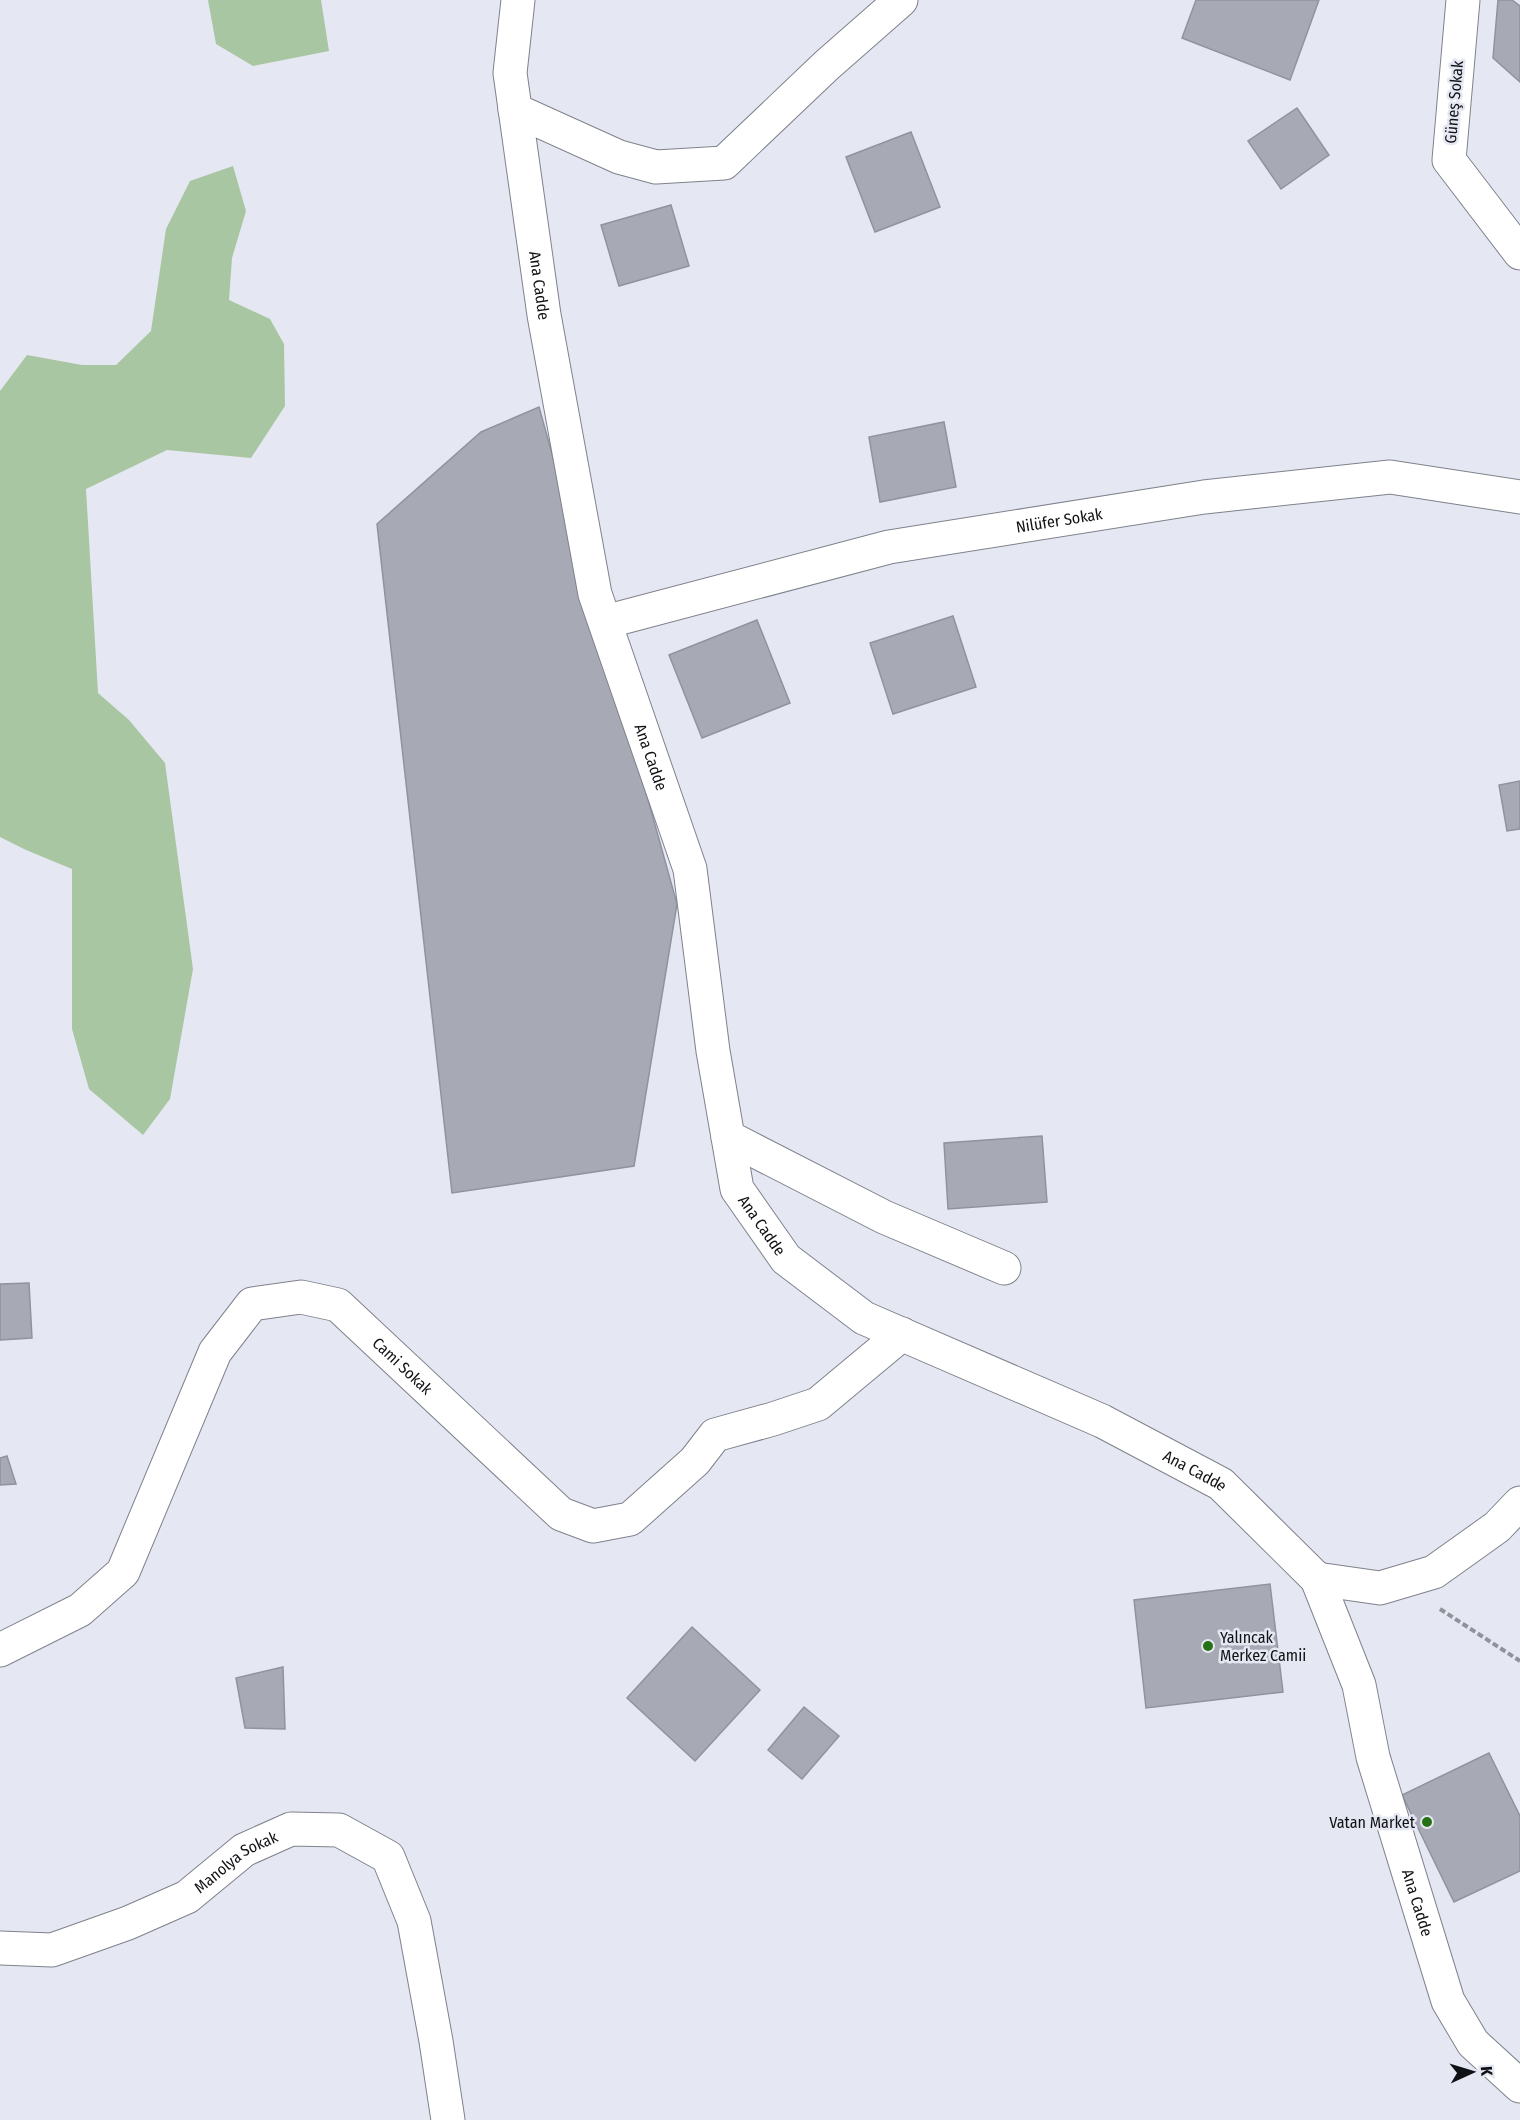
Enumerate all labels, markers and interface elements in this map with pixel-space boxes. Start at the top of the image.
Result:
street label: Güneş Sokak [1441,59,1467,144]
street label: Ana Cadde [526,250,554,322]
street label: Nilüfer Sokak [1015,504,1104,536]
street label: Ana Cadde [631,721,672,793]
street label: Ana Cadde [735,1191,790,1259]
street label: Cami Sokak [369,1333,437,1399]
street label: Ana Cadde [1160,1446,1232,1495]
place label: Yalıncak Merkez Camii [1220,1628,1306,1665]
marker: Yalıncak Merkez Camii [1201,1639,1215,1653]
place label: Vatan Market [1329,1813,1416,1832]
marker: Vatan Market [1420,1815,1434,1829]
street label: Manolya Sokak [190,1827,281,1897]
street label: Ana Cadde [1399,1867,1437,1939]
north arrow [1442,2042,1502,2102]
text: K [1477,2066,1496,2077]

